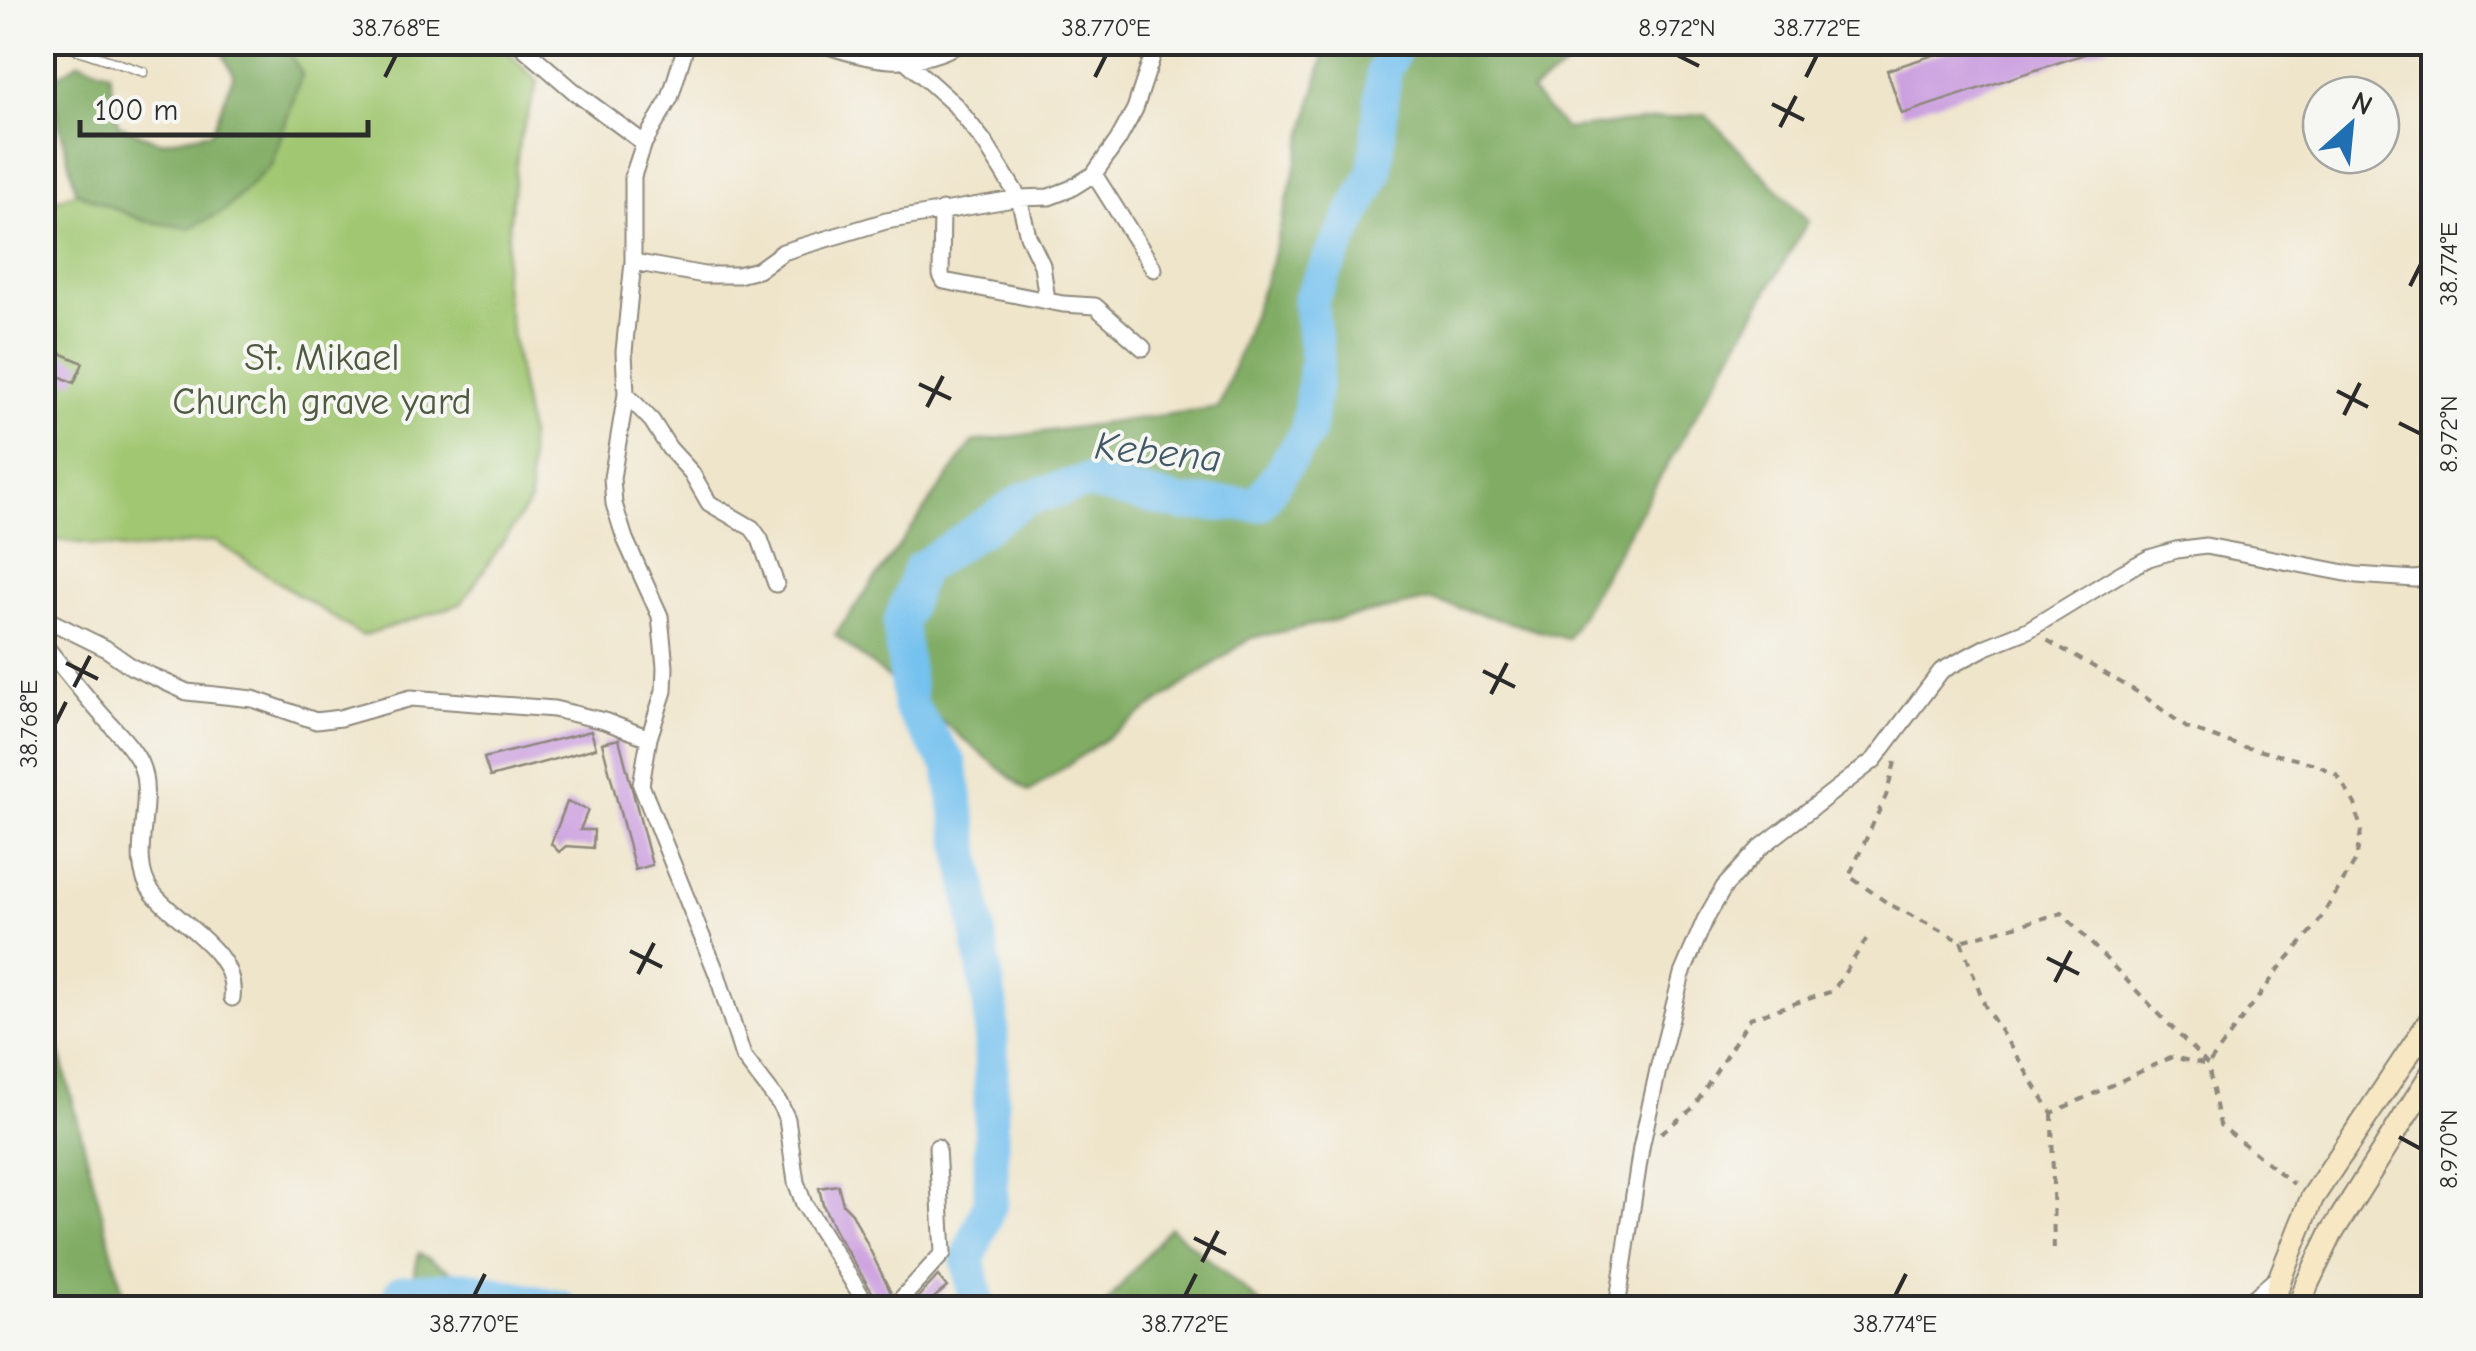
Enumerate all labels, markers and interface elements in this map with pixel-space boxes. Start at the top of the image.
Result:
text: 38.768°E [352,13,440,42]
text: 38.770°E [1061,13,1151,42]
text: 8.972°N [1638,13,1716,42]
text: 38.772°E [1773,13,1861,42]
scale bar [80,75,368,137]
north arrow [2301,75,2401,175]
text: N [2346,85,2377,122]
text: 100 m [95,93,178,128]
text: 38.774°E [2434,222,2463,306]
park label: St. Mikael Church grave yard [172,336,472,424]
text: 8.972°N [2434,395,2463,473]
water label: Kebena [1093,423,1223,481]
text: 38.768°E [14,680,43,768]
text: 8.970°N [2434,1109,2463,1189]
text: 38.770°E [429,1309,519,1338]
text: 38.772°E [1141,1309,1229,1338]
text: 38.774°E [1853,1309,1937,1338]

